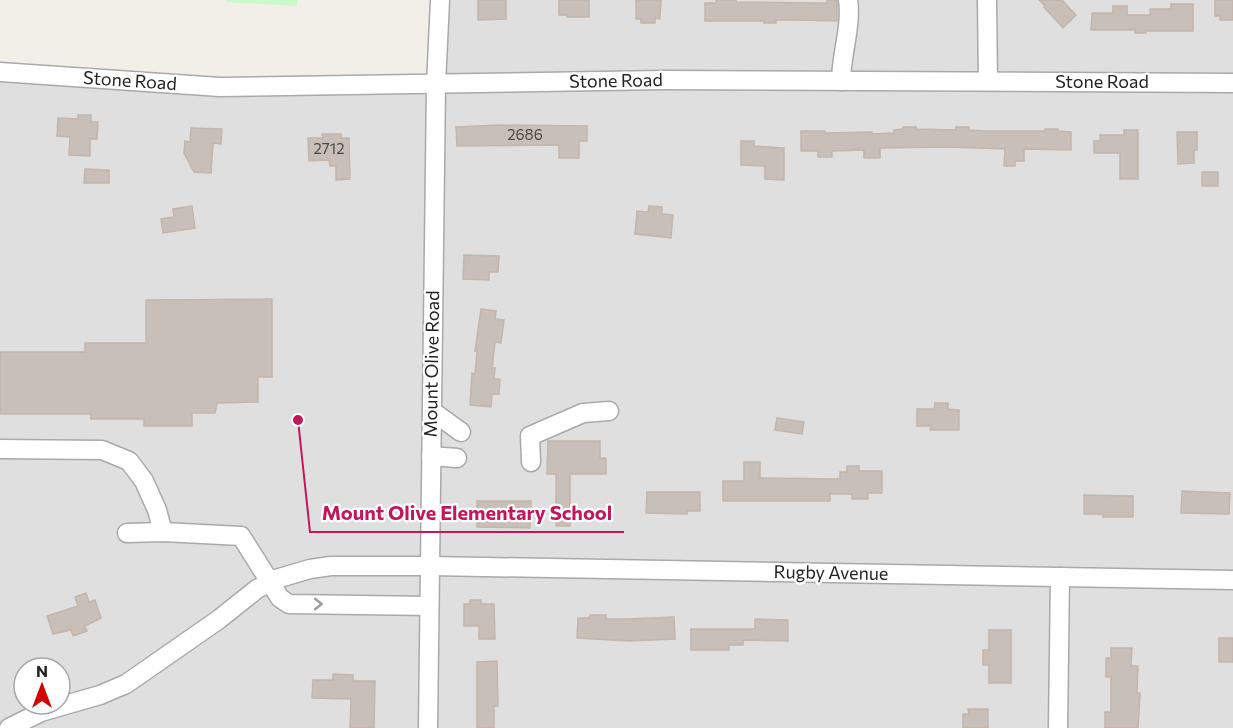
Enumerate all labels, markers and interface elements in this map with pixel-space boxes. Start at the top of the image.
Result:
street label: Stone Road [83,66,178,94]
street label: Stone Road [569,68,663,92]
street label: Stone Road [1055,70,1149,92]
house number: 2686 [507,125,543,143]
house number: 2712 [314,139,344,157]
street label: Mount Olive Road [419,290,443,438]
callout: Mount Olive Elementary School [310,494,624,532]
text: Mount Olive Elementary School [322,500,612,524]
street label: Rugby Avenue [773,560,889,584]
one-way arrow [314,598,323,610]
north arrow [12,656,72,716]
text: N [36,661,48,680]

